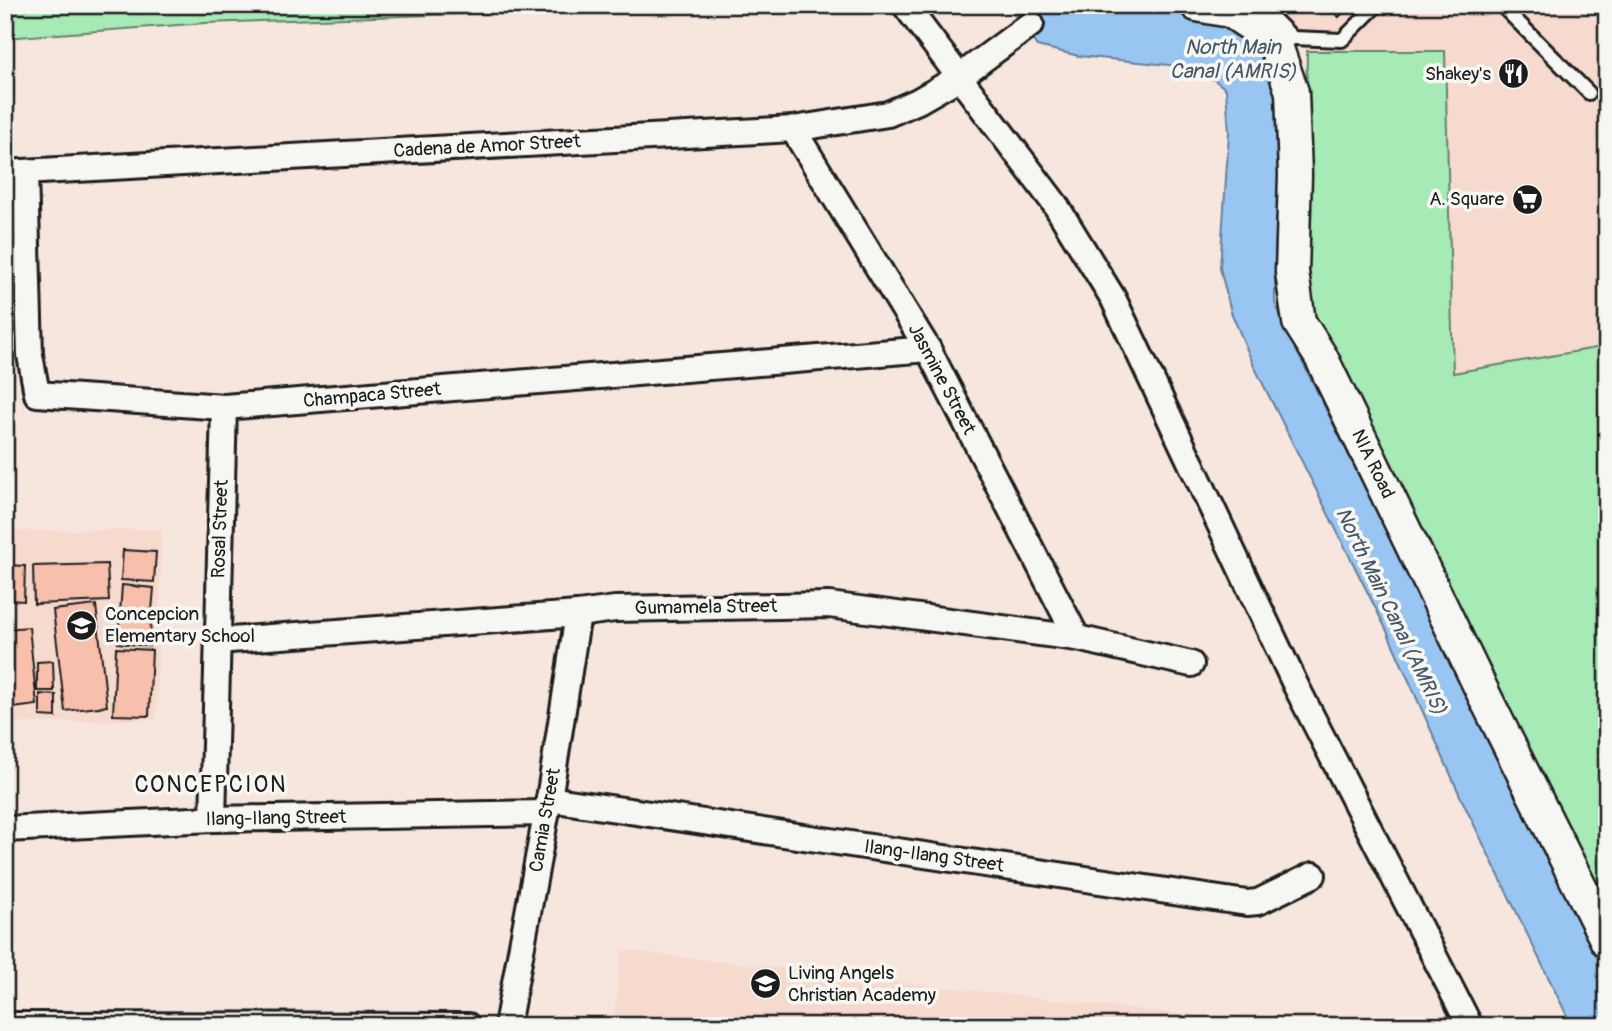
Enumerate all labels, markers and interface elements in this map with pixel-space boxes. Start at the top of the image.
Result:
water label: North Main Canal (AMRIS) [1170,34,1296,85]
restaurant icon: Shakey's [1497,57,1531,91]
place label: Shakey's [1425,62,1491,86]
street label: Cadena de Amor Street [393,129,581,163]
supermarket icon: A. Square [1510,182,1544,216]
place label: A. Square [1429,187,1505,211]
street label: Jasmine Street [903,319,981,439]
street label: Champaca Street [302,377,442,413]
street label: NIA Road [1346,425,1400,503]
street label: Rosal Street [206,479,234,579]
water label: North Main Canal (AMRIS) [1329,503,1453,719]
street label: Gumamela Street [635,594,778,620]
place label: Concepcion Elementary School [105,602,255,648]
school or university icon: Concepcion Elementary School [65,608,99,642]
street label: Camia Street [524,766,566,874]
district label: CONCEPCION [134,770,288,799]
street label: Ilang-Ilang Street [205,805,347,831]
street label: Ilang-Ilang Street [863,834,1006,878]
place label: Living Angels Christian Academy [788,961,936,1007]
school or university icon: Living Angels Christian Academy [748,967,782,1001]

